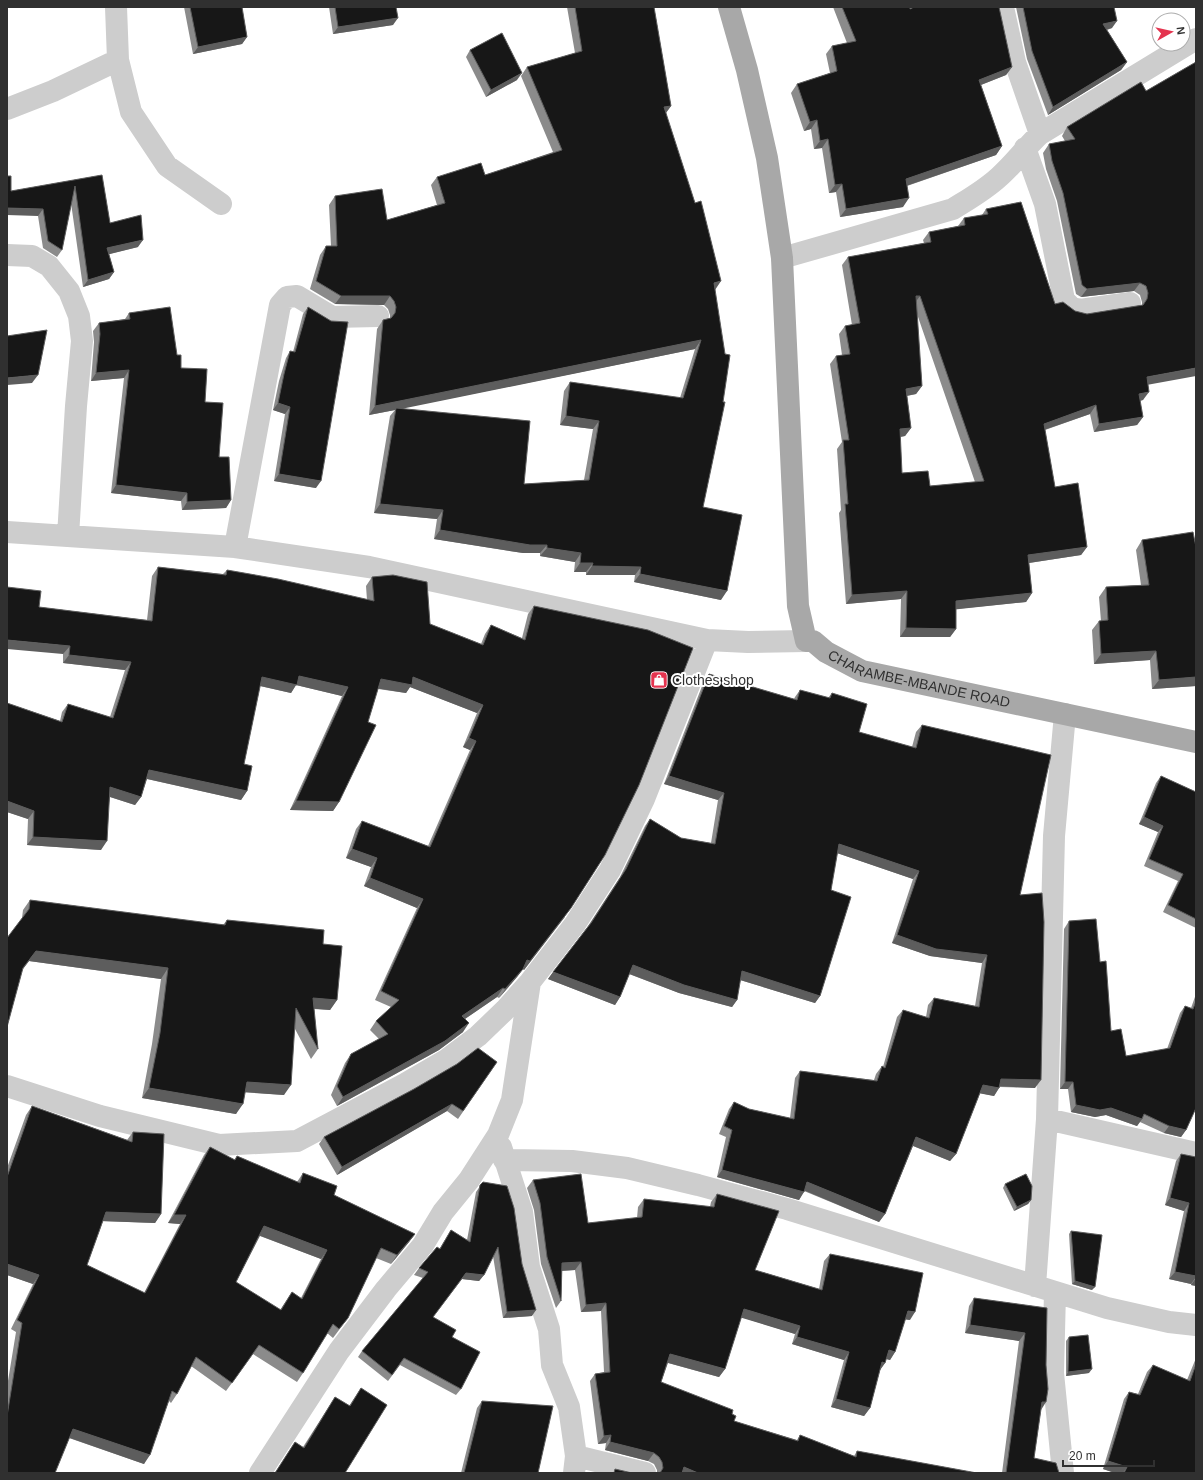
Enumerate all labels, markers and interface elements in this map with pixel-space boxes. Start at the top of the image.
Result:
north arrow [1151,12,1191,52]
text: N [1174,26,1187,35]
street label: CHARAMBE-MBANDE ROAD [825,647,1012,710]
shop icon: Clothes shop [649,670,669,690]
place label: Clothes shop [672,672,754,688]
scale bar [1063,1442,1154,1468]
text: 20 m [1069,1449,1096,1463]

